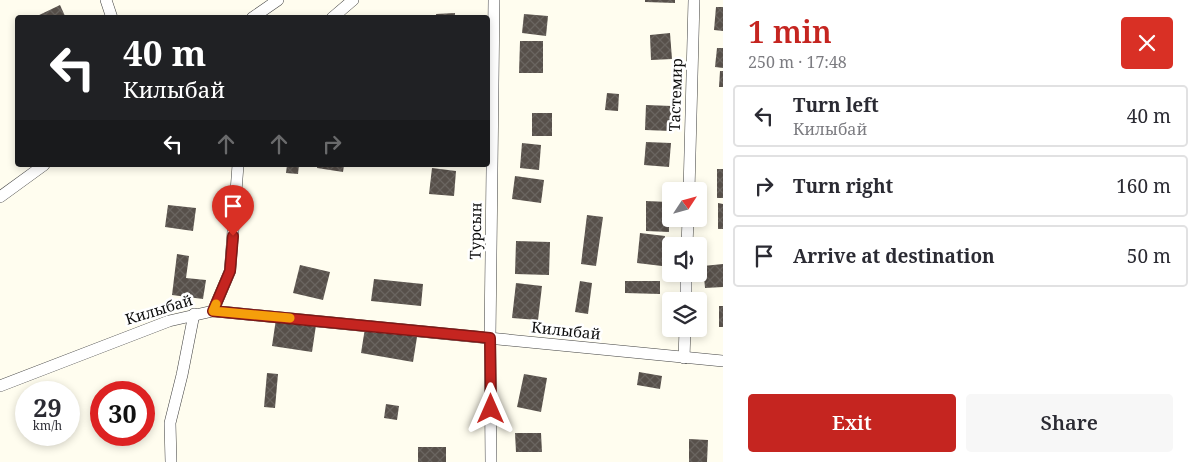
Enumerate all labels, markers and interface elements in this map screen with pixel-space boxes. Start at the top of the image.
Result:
text: 1 min [748,11,832,52]
button: close [1121,17,1173,69]
text: 40 m [123,29,206,76]
icon: left [40,35,105,100]
text: 250 m · 17:48 [748,51,847,73]
street label: Тастемир [664,58,686,132]
text: Килыбай [123,74,225,104]
text: Turn left [793,92,879,118]
icon: left [750,102,778,130]
text: 40 m [1127,103,1171,129]
text: Килыбай [793,118,867,140]
icon: left [159,130,187,158]
icon: ahead [212,130,240,158]
icon: ahead [265,130,293,158]
icon: right [318,130,346,158]
icon: right [750,172,778,200]
text: Turn right [793,173,893,199]
text: 160 m [1116,173,1171,199]
north arrow [662,182,708,228]
map controls [662,182,707,337]
pin [212,185,254,236]
icon: arrive [219,192,247,220]
street label: Турсын [465,202,485,260]
button: sound [662,237,707,282]
icon: arrive [750,242,778,270]
text: Arrive at destination [793,243,995,269]
text: 50 m [1127,243,1171,269]
street label: Килыбай [123,289,195,329]
button: layers [662,292,707,337]
street label: Килыбай [530,316,602,344]
speed limit sign: 30 [90,381,155,446]
position arrow [464,382,516,434]
text: 29 [33,390,62,424]
button: Exit [748,394,956,452]
button: Share [966,394,1173,452]
text: km/h [33,417,62,434]

